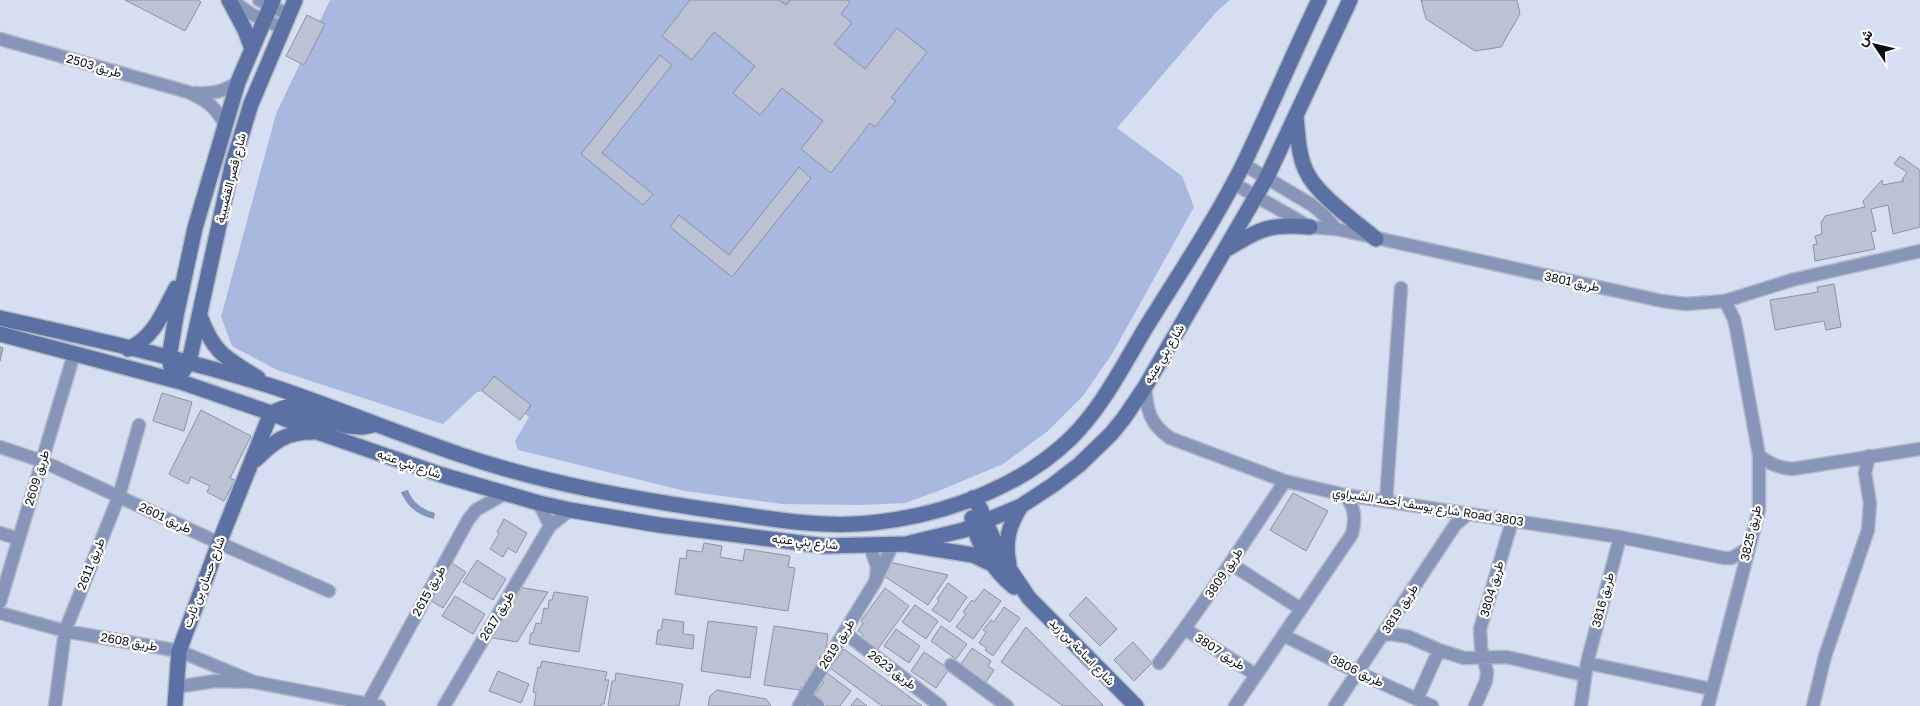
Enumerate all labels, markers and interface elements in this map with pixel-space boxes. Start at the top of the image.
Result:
north arrow [1850,20,1900,70]
text: ش [1852,25,1877,50]
street label: طريق 2503 [64,50,124,82]
street label: شارع قصر القضيبية [212,131,251,225]
street label: طريق 3801 [1543,268,1601,296]
street label: شارع بني عتبه [1140,321,1190,388]
street label: شارع بني عتبه [374,446,443,484]
street label: طريق 2609 [21,448,53,508]
street label: شارع يوسف أحمد الشيراوي Road 3803 [1331,484,1525,532]
street label: طريق 2601 [136,499,194,537]
street label: طريق 3825 [1737,503,1765,562]
street label: شارع بني عتبه [771,531,839,555]
street label: شارع حسان بن ثابت [179,534,230,630]
street label: طريق 2611 [73,536,109,592]
street label: طريق 3809 [1201,545,1247,601]
street label: طريق 3804 [1476,559,1508,619]
street label: طريق 2615 [409,563,450,619]
street label: طريق 3816 [1588,571,1618,629]
street label: طريق 3819 [1378,581,1422,637]
street label: طريق 2617 [476,588,518,644]
street label: شارع اسامة بن زيد [1045,615,1118,690]
street label: طريق 2619 [815,616,859,672]
street label: طريق 2608 [99,629,159,655]
street label: طريق 3807 [1192,630,1248,674]
street label: طريق 2623 [865,647,920,694]
street label: طريق 3806 [1328,651,1387,691]

